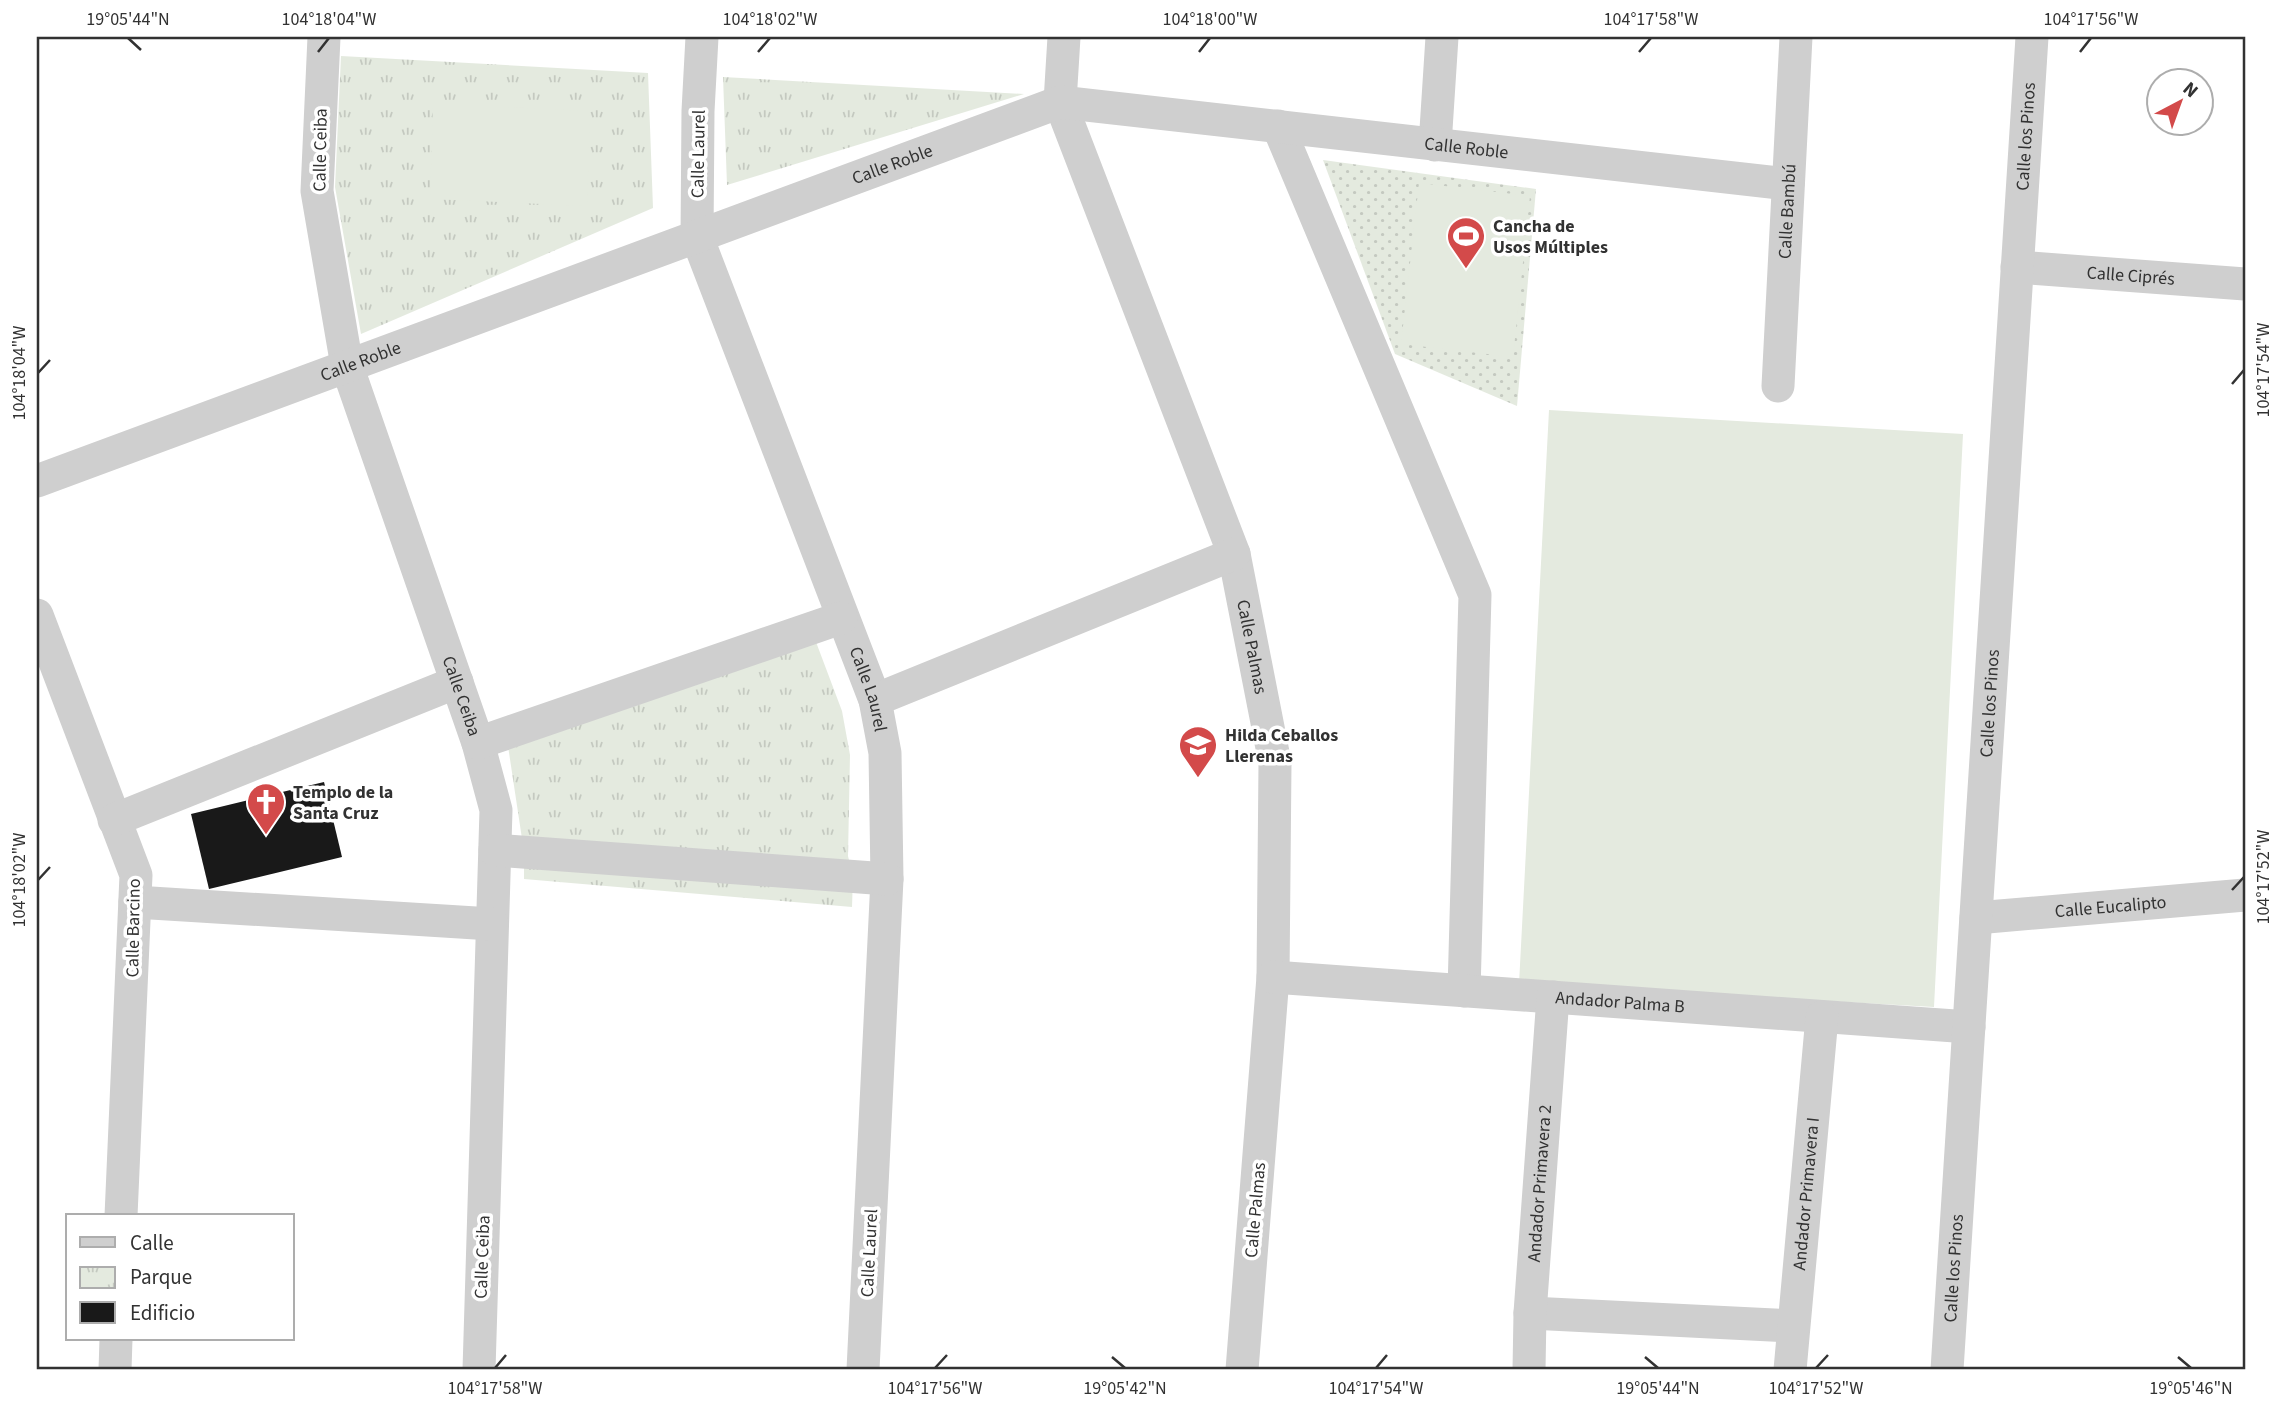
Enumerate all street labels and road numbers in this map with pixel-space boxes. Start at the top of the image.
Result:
street label: Calle los Pinos [2010,82,2042,191]
street label: Calle Ceiba [307,108,334,192]
street label: Calle Laurel [685,110,712,198]
street label: Calle Roble [1423,131,1510,165]
street label: Calle Roble [848,138,936,191]
street label: Calle Bambú [1773,163,1802,260]
street label: Calle Ciprés [2086,260,2176,292]
street label: Calle Roble [317,335,405,388]
street label: Calle Palmas [1230,597,1273,696]
street label: Calle Laurel [843,643,893,734]
street label: Calle los Pinos [1974,649,2006,758]
street label: Calle Ceiba [436,653,487,740]
street label: Calle Barcino [120,878,147,978]
street label: Calle Eucalipto [2054,890,2167,924]
street label: Andador Palma B [1555,985,1686,1020]
street label: Andador Primavera 2 [1522,1104,1558,1263]
street label: Andador Primavera I [1787,1116,1826,1271]
street label: Calle Palmas [1239,1161,1272,1259]
street label: Calle Laurel [855,1208,884,1298]
street label: Calle los Pinos [1938,1213,1970,1323]
street label: Calle Ceiba [469,1215,496,1299]

